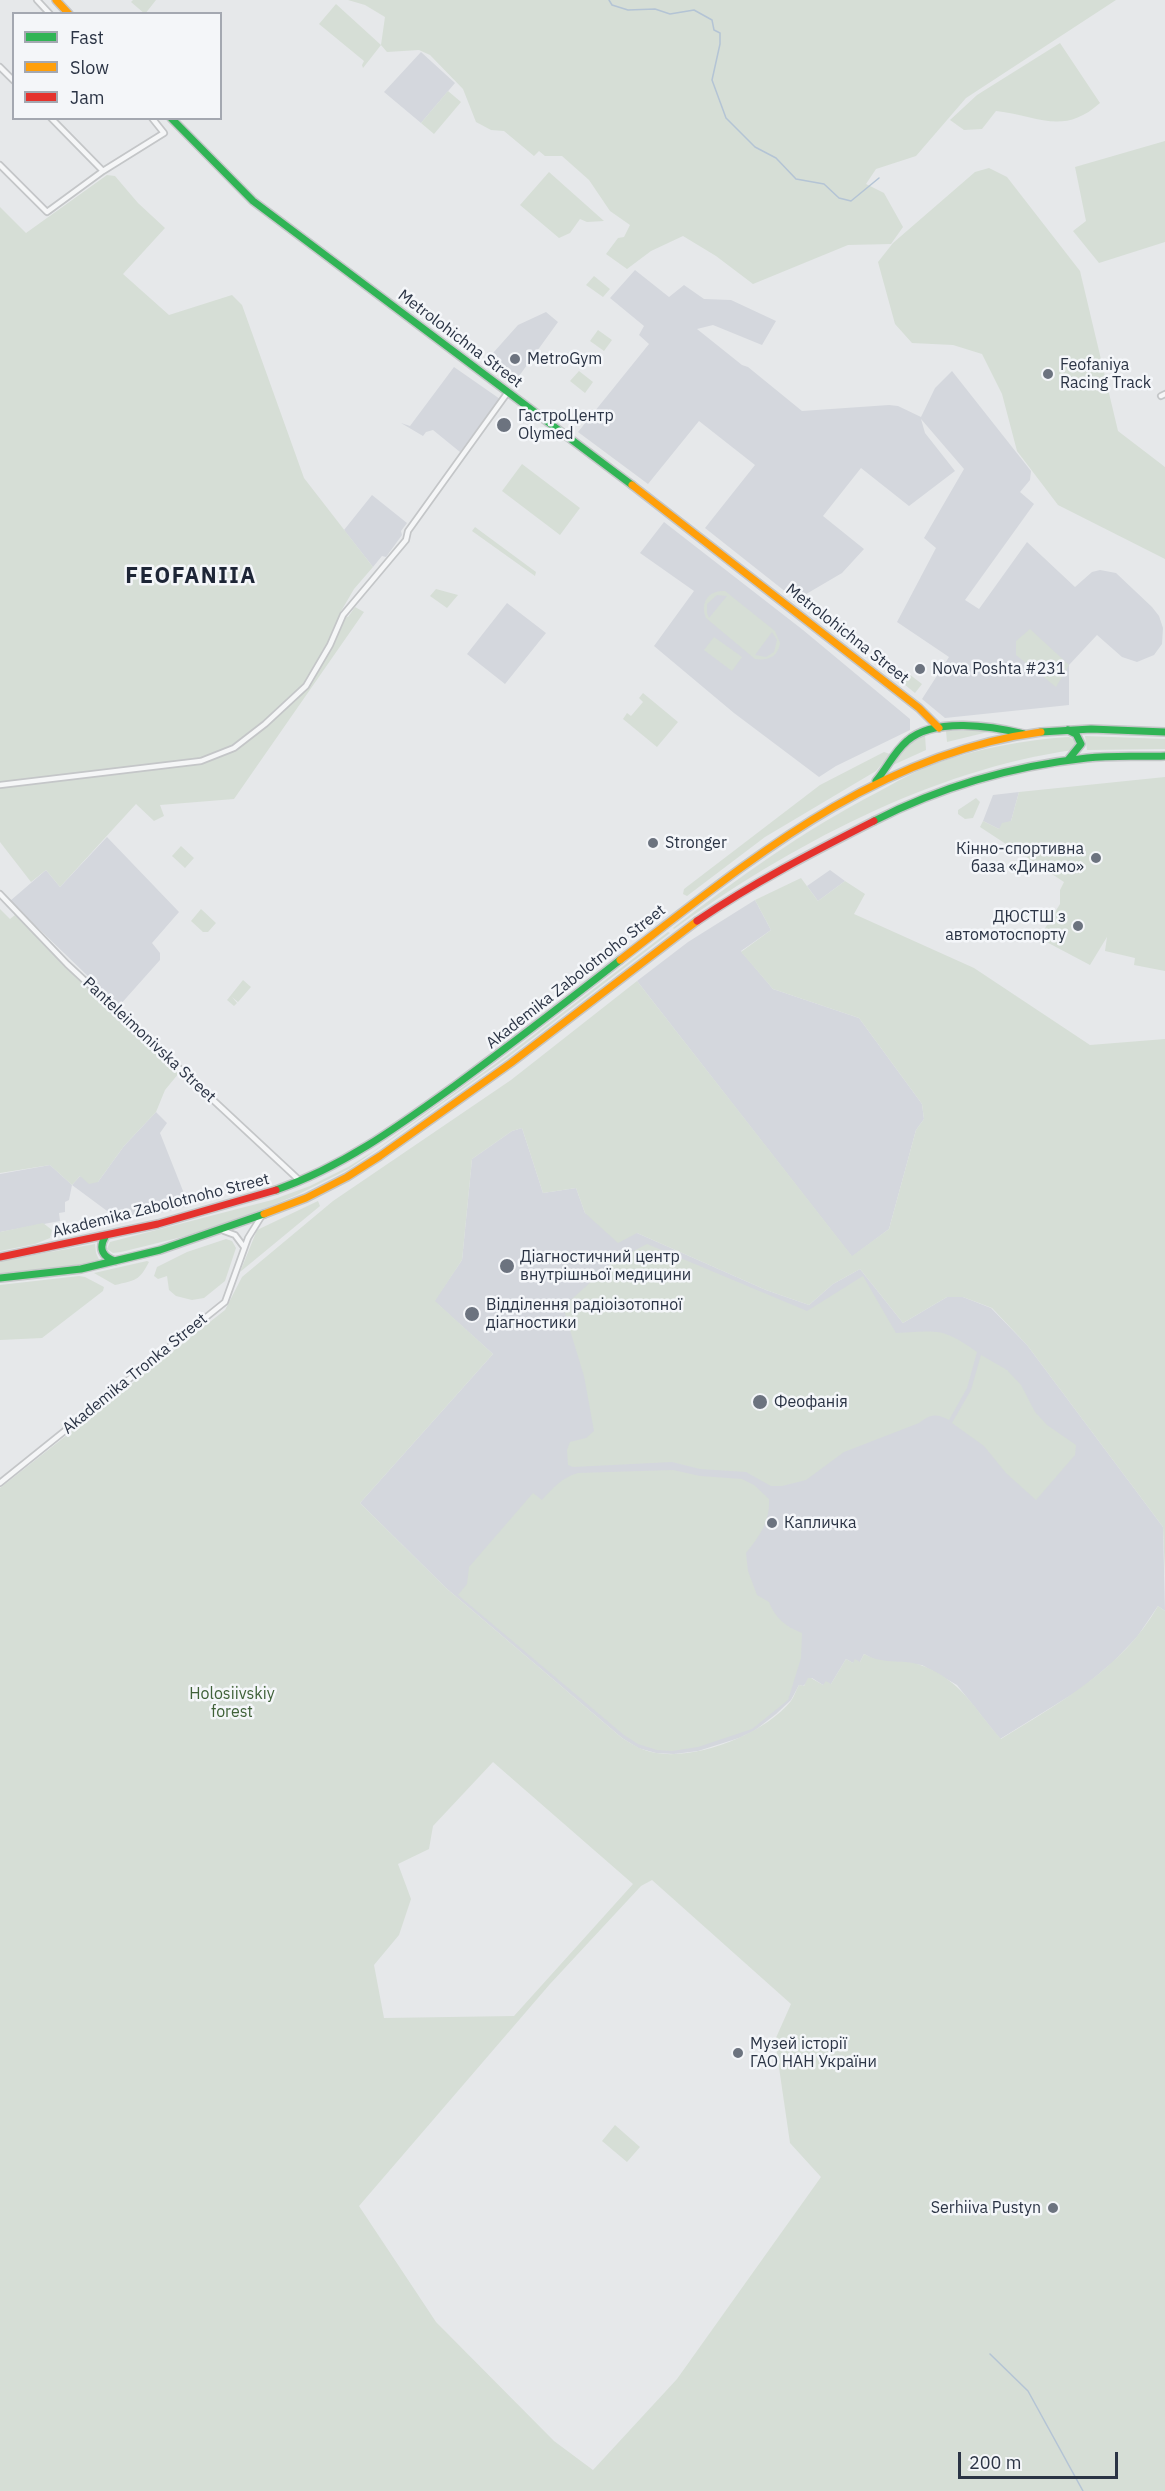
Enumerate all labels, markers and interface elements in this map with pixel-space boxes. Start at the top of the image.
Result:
legend [12,12,222,120]
text: Fast [70,26,104,49]
text: Slow [70,56,109,79]
text: Jam [70,86,105,109]
street label: Metrolohichna Street [394,286,526,392]
place label: MetroGym [527,349,602,369]
marker: MetroGym [508,352,522,366]
place label: Feofaniya Racing Track [1060,355,1151,393]
marker: Feofaniya Racing Track [1041,367,1055,381]
place label: ГастроЦентр Olymed [518,406,614,444]
marker: ГастроЦентр Olymed [495,416,513,434]
district label: FEOFANIIA [125,564,257,590]
street label: Metrolohichna Street [782,580,912,688]
place label: Nova Poshta #231 [932,659,1066,679]
marker: Nova Poshta #231 [913,662,927,676]
place label: Stronger [665,833,727,853]
marker: Stronger [646,836,660,850]
place label: Кінно-спортивна база «Динамо» [956,839,1084,877]
marker: Кінно-спортивна база «Динамо» [1089,851,1103,865]
street label: Akademika Zabolotnoho Street [482,901,670,1053]
place label: ДЮСТШ з автомотоспорту [945,907,1066,945]
marker: ДЮСТШ з автомотоспорту [1071,919,1085,933]
street label: Panteleimonivska Street [79,973,219,1107]
street label: Akademika Zabolotnoho Street [51,1170,271,1242]
place label: Діагностичний центр внутрішньої медицини [520,1247,691,1285]
marker: Діагностичний центр внутрішньої медицини [498,1257,516,1275]
place label: Відділення радіоізотопної діагностики [486,1295,682,1333]
marker: Відділення радіоізотопної діагностики [463,1305,481,1323]
street label: Akademika Tronka Street [59,1310,211,1438]
place label: Феофанія [774,1392,848,1412]
marker: Феофанія [751,1393,769,1411]
place label: Капличка [784,1513,856,1533]
marker: Капличка [765,1516,779,1530]
park label: Holosiivskiy forest [189,1684,275,1722]
place label: Музей історії ГАО НАН України [750,2034,877,2072]
marker: Музей історії ГАО НАН України [731,2046,745,2060]
place label: Serhiiva Pustyn [931,2198,1041,2218]
marker: Serhiiva Pustyn [1046,2201,1060,2215]
scale bar [961,2440,1122,2478]
text: 200 m [969,2451,1021,2474]

